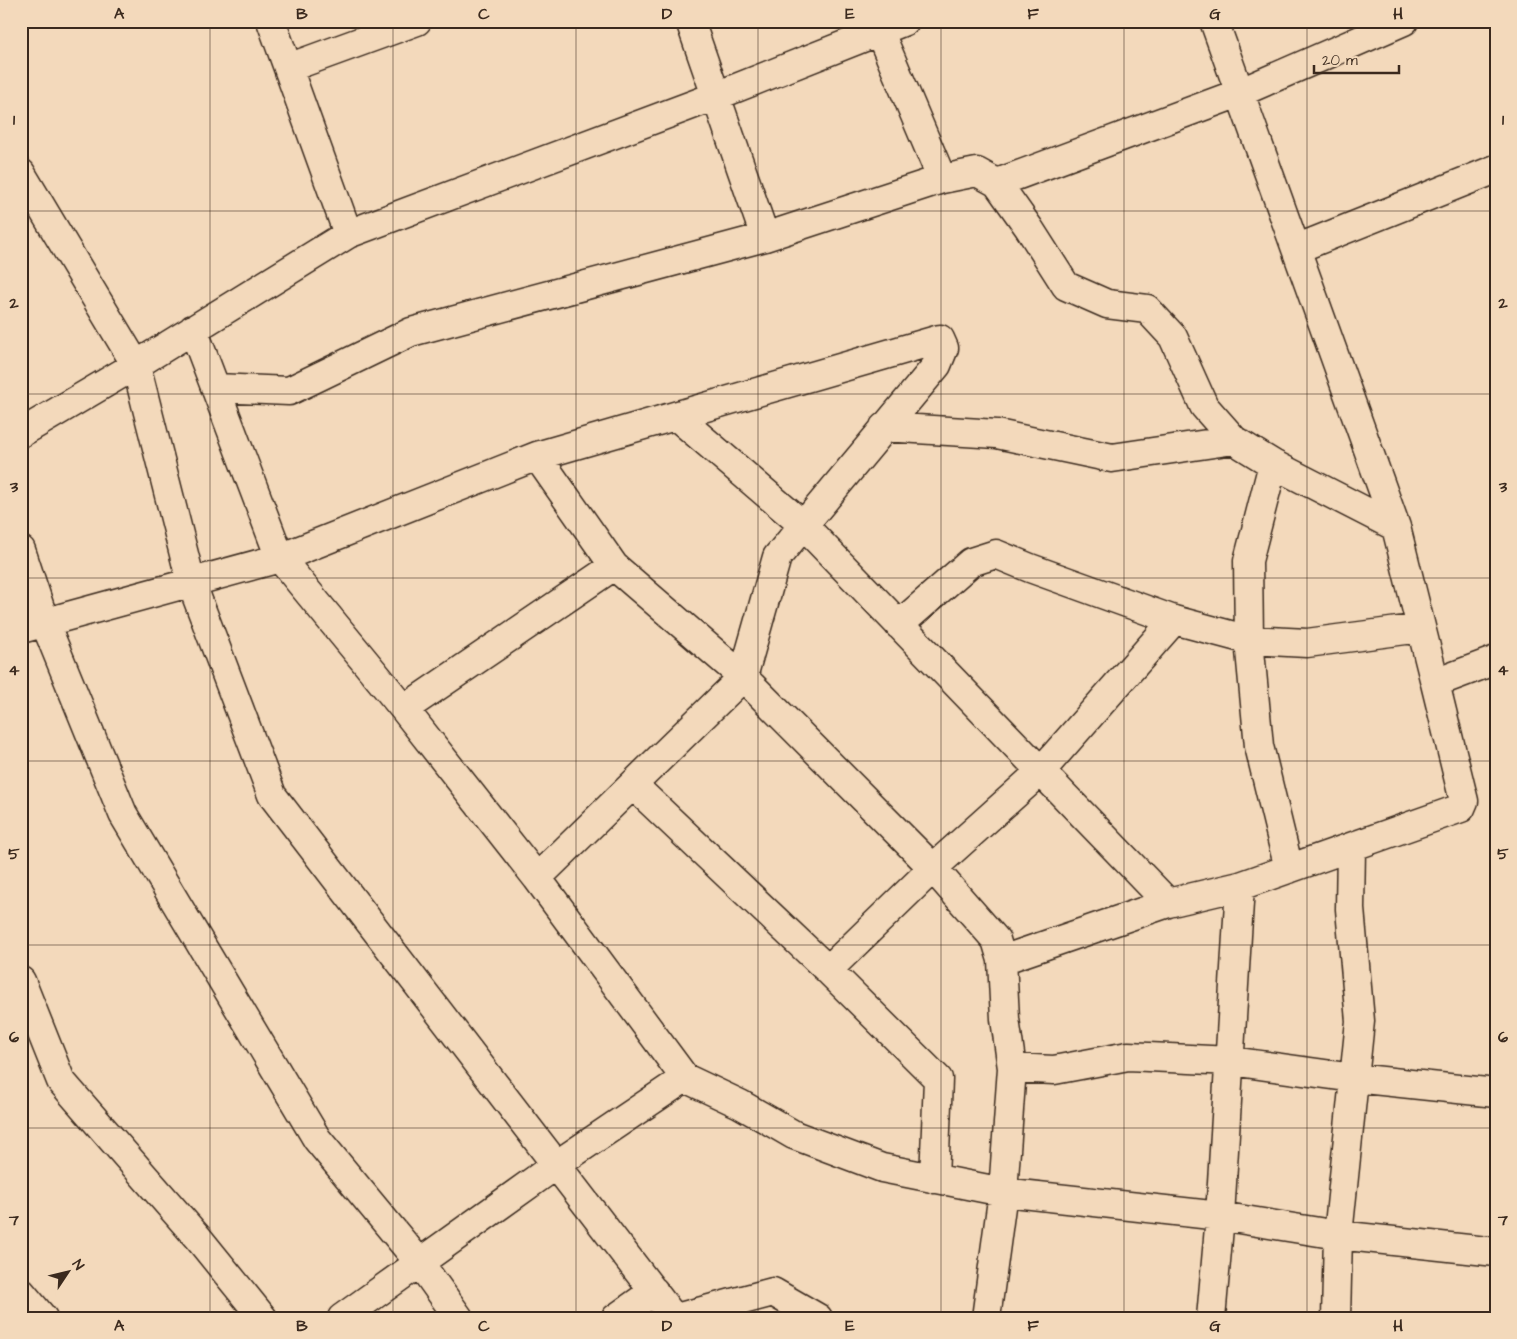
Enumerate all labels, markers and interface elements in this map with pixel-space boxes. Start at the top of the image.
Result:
text: A [114,3,125,25]
text: B [296,3,308,25]
text: C [478,3,490,25]
text: D [662,3,673,25]
text: E [845,3,855,25]
text: F [1027,3,1039,25]
text: G [1209,3,1221,25]
text: H [1393,3,1403,25]
scale bar [1314,42,1400,74]
text: 20 m [1322,50,1358,71]
text: 1 [13,109,16,131]
text: 1 [1502,109,1505,131]
text: 2 [8,292,19,314]
text: 2 [1497,292,1508,314]
text: 3 [9,476,19,498]
text: 3 [1498,476,1508,498]
text: 4 [9,659,20,681]
text: 4 [1498,659,1509,681]
text: 5 [8,843,20,865]
text: 5 [1497,843,1509,865]
text: 6 [9,1026,19,1048]
text: 6 [1498,1026,1508,1048]
text: 7 [8,1209,19,1231]
text: 7 [1497,1209,1508,1231]
north arrow [42,1246,92,1296]
text: N [67,1256,89,1275]
text: A [114,1315,125,1337]
text: B [296,1315,308,1337]
text: C [478,1315,490,1337]
text: D [662,1315,673,1337]
text: E [845,1315,855,1337]
text: F [1027,1315,1039,1337]
text: G [1209,1315,1221,1337]
text: H [1393,1315,1403,1337]

